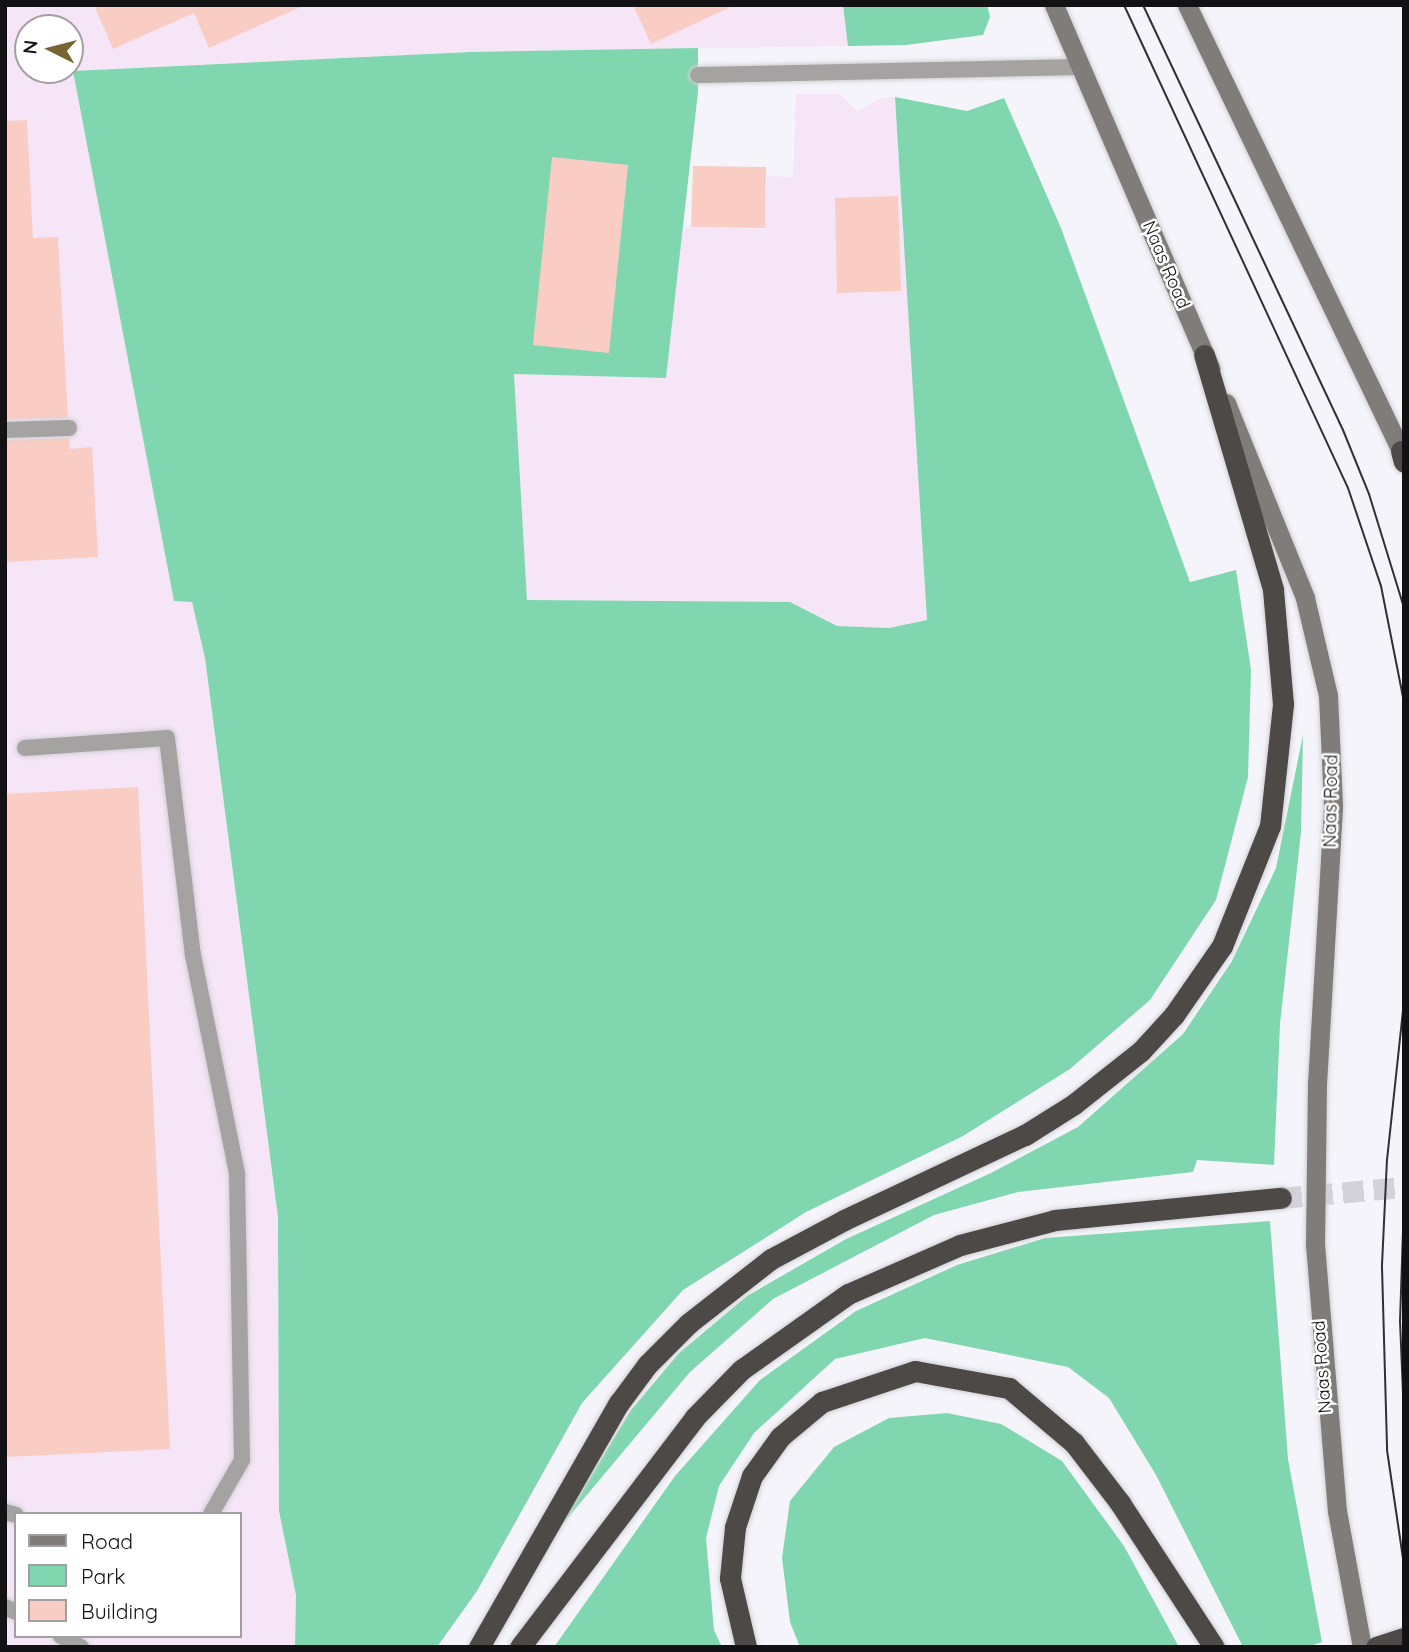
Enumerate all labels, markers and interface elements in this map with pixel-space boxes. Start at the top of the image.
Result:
north arrow [14,14,84,84]
text: N [17,39,43,55]
street label: Naas Road [1138,218,1194,312]
street label: Naas Road [1319,754,1343,848]
street label: Naas Road [1308,1320,1336,1414]
legend [14,1512,242,1638]
text: Road [81,1528,133,1554]
text: Park [81,1563,125,1589]
text: Building [81,1598,158,1624]

